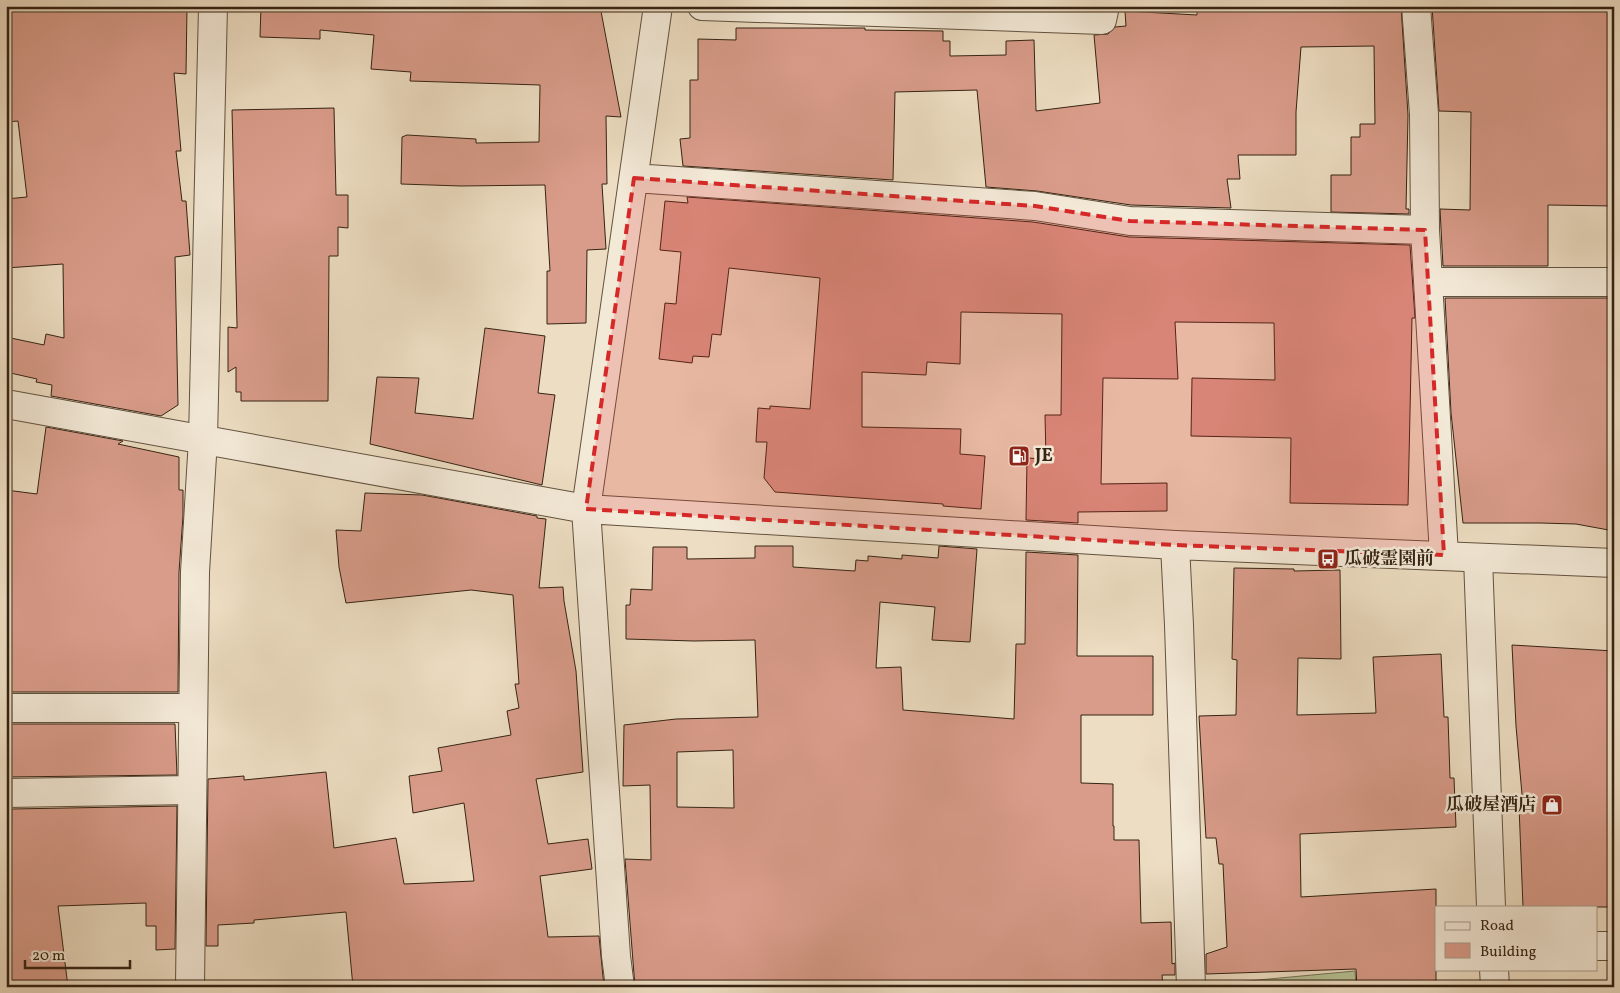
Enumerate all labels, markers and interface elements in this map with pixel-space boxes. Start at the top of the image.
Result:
fuel station icon: JE [1007,444,1031,468]
place label: JE [1034,444,1053,469]
bus stop icon: 瓜破霊園前 [1316,547,1340,571]
place label: 瓜破霊園前 [1344,547,1434,572]
place label: 瓜破屋酒店 [1446,793,1536,818]
shop icon: 瓜破屋酒店 [1540,793,1564,817]
legend [1435,906,1598,970]
text: Road [1480,916,1514,937]
scale bar [25,938,130,970]
text: Building [1480,942,1537,963]
text: 20 m [32,946,65,967]

